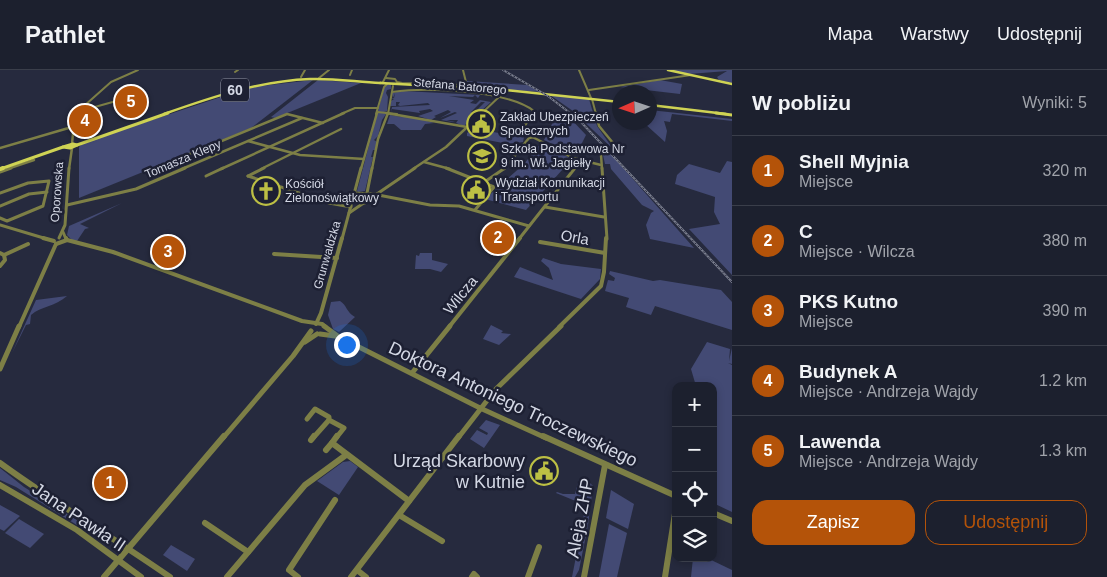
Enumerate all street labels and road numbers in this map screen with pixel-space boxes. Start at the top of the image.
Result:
street label: Stefana Batorego [413,75,507,97]
road number: 60 [221,78,249,102]
street label: Tomasza Klepy [143,137,223,181]
street label: Oporowska [48,161,66,223]
street label: Grunwaldzka [311,219,343,291]
street label: Orla [560,226,591,248]
street label: Wilcza [439,272,481,318]
street label: Doktora Antoniego Troczewskiego [385,337,641,471]
street label: Aleja ZHP [562,476,598,560]
street label: Jana Pawła II [29,478,129,556]

